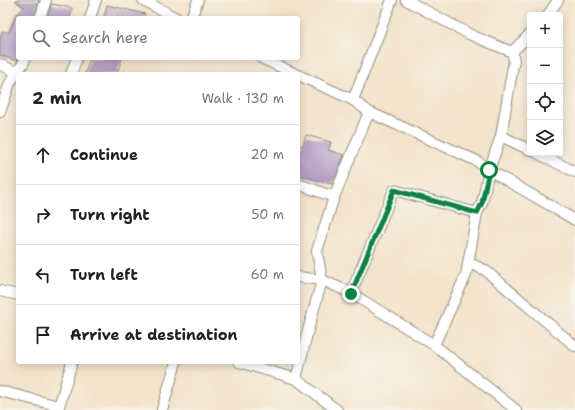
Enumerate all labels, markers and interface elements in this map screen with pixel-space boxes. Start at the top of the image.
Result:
map controls [527,12,563,156]
button: + [527,12,563,48]
search box [16,16,300,60]
icon: search [30,27,52,49]
text: Search here [62,28,148,48]
button: − [527,48,563,84]
button: locate [527,84,563,120]
text: 2 min [32,87,82,109]
text: Walk · 130 m [202,90,284,107]
button: layers [527,120,563,156]
icon: ahead [32,144,54,166]
text: Continue [70,145,138,165]
text: 20 m [251,146,284,163]
route start [480,161,498,179]
icon: right [32,204,54,226]
text: Turn right [70,205,150,225]
text: 50 m [251,206,284,223]
icon: left [32,264,54,286]
text: Turn left [70,265,138,285]
text: 60 m [251,266,284,283]
route end [342,285,360,303]
icon: arrive [32,324,54,346]
text: Arrive at destination [70,325,238,345]

